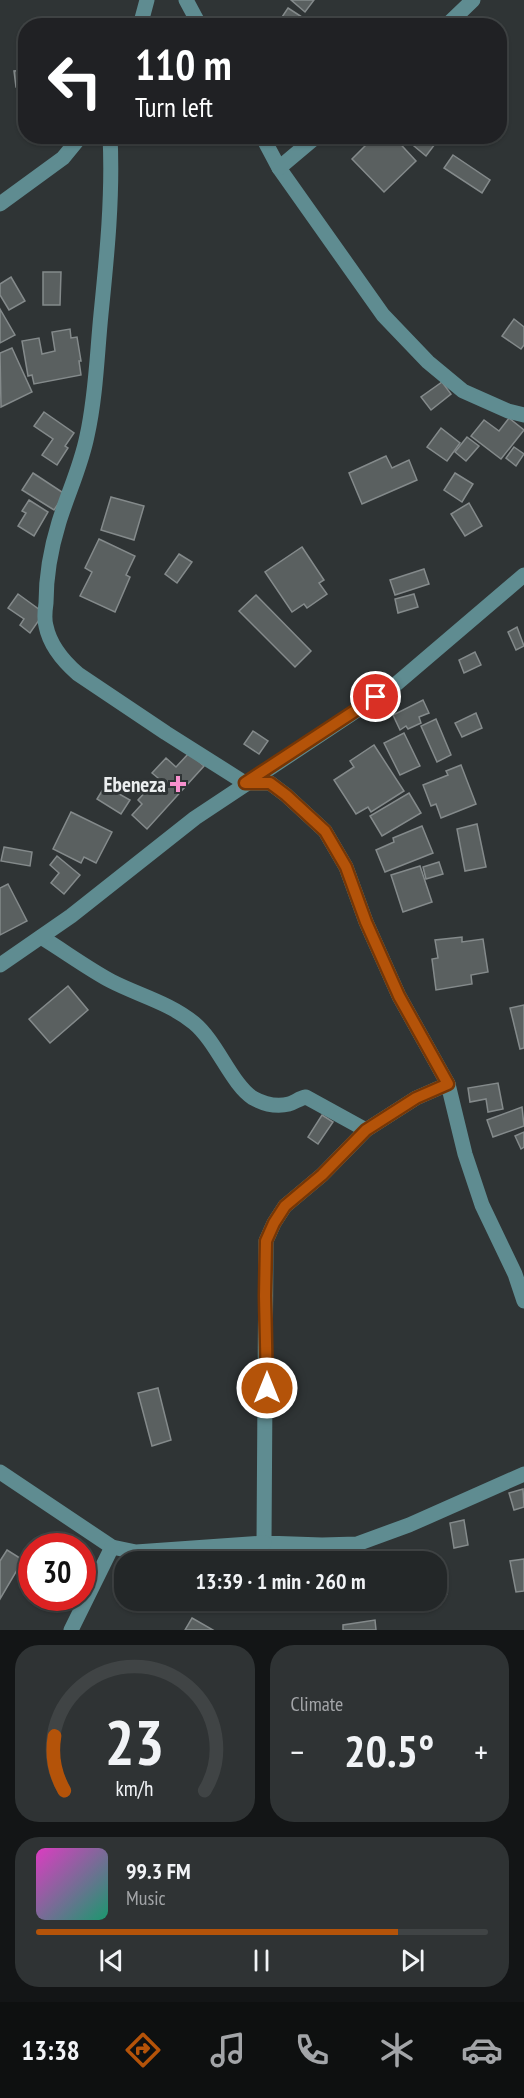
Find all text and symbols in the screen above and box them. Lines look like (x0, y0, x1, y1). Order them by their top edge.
text: 110 m (135, 37, 232, 92)
icon: left (36, 42, 114, 120)
text: Turn left (135, 90, 213, 124)
pin (350, 671, 401, 722)
icon: arrive (359, 680, 392, 713)
place label: Ebeneza (104, 771, 166, 798)
marker: Ebeneza (171, 777, 185, 791)
position arrow (235, 1356, 299, 1420)
speed limit sign: 30 (18, 1533, 96, 1611)
text: 13:39 · 1 min · 260 m (195, 1567, 366, 1595)
text: Climate (291, 1691, 343, 1717)
text: 23 (105, 1701, 165, 1782)
text: 20.5° (344, 1721, 434, 1779)
text: − (291, 1730, 304, 1773)
text: + (474, 1730, 488, 1773)
text: km/h (116, 1774, 154, 1802)
text: 99.3 FM (126, 1857, 191, 1885)
text: Music (126, 1885, 166, 1911)
icon: previous (95, 1944, 128, 1977)
icon: pause (245, 1944, 278, 1977)
icon: next (396, 1944, 429, 1977)
icon: directions (122, 2029, 164, 2071)
icon: music (207, 2029, 249, 2071)
icon: phone (291, 2029, 333, 2071)
icon: climate (376, 2029, 418, 2071)
icon: car (461, 2029, 503, 2071)
text: 13:38 (21, 2033, 80, 2067)

